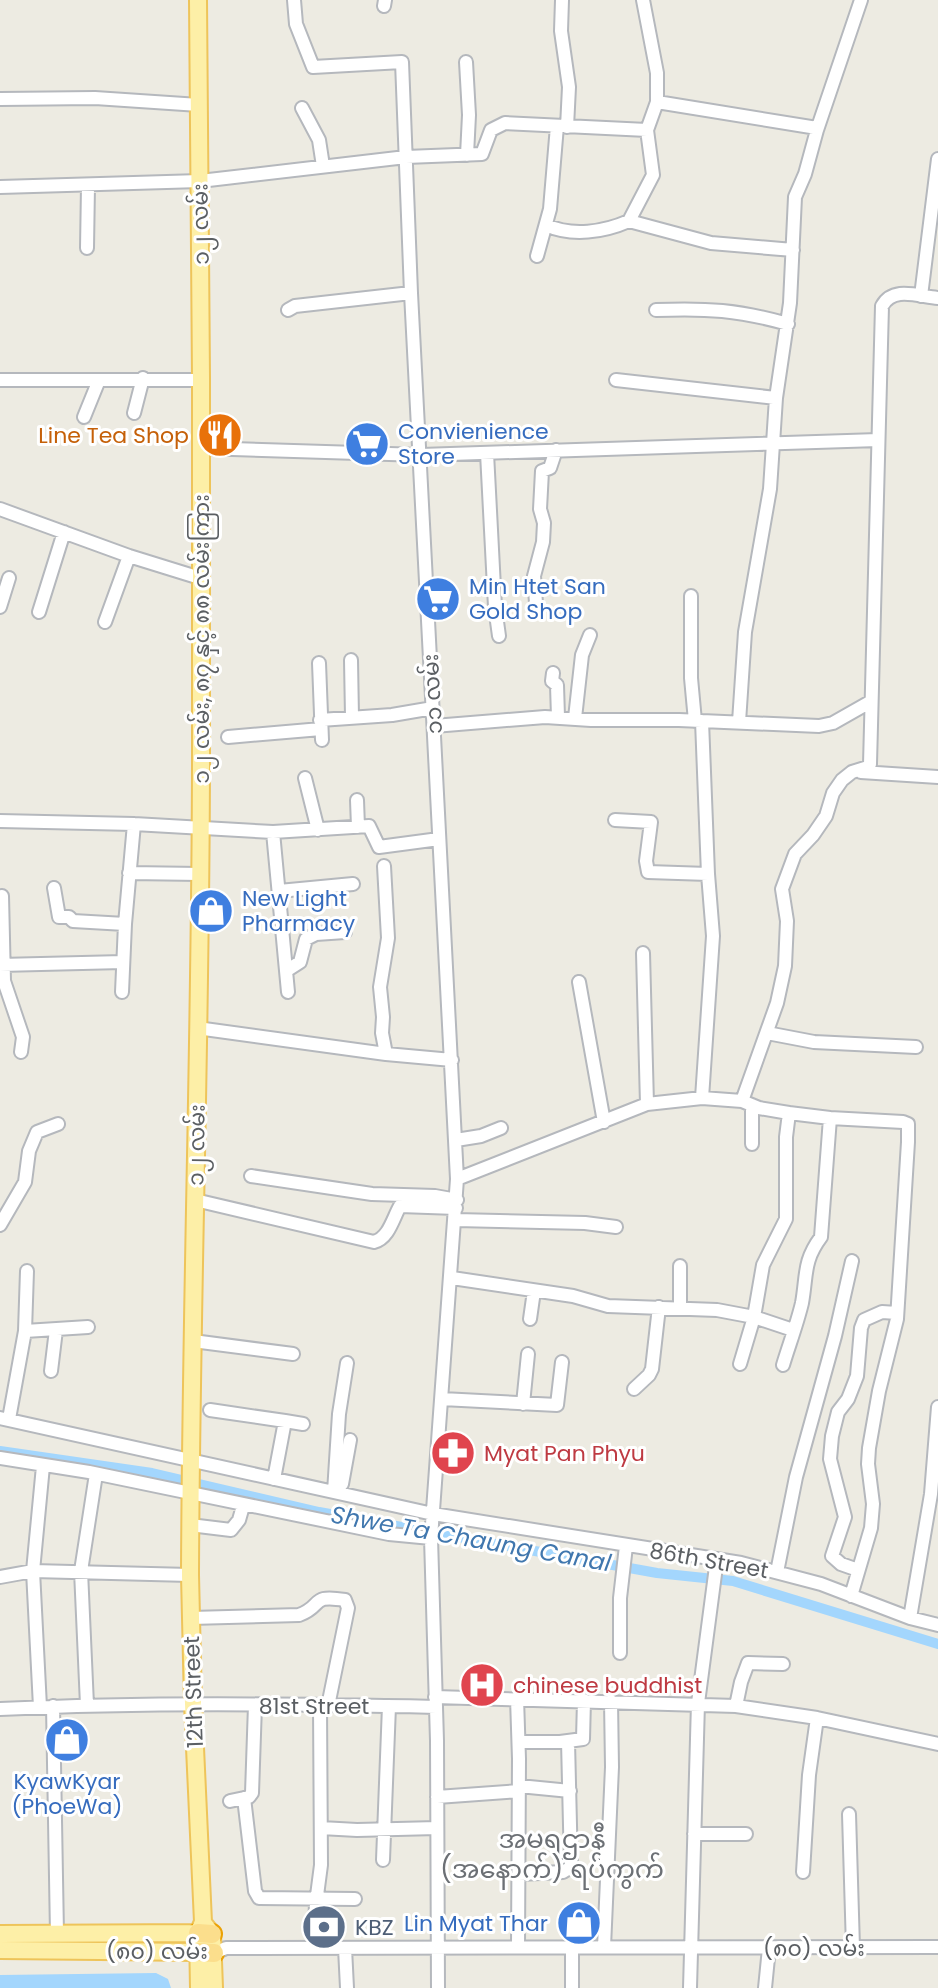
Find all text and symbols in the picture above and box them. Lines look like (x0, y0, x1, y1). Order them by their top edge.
street label: ၁၂ လမ်း (184, 183, 219, 265)
restaurant icon: Line Tea Shop (196, 411, 244, 459)
place label: Convienience Store (398, 416, 549, 472)
place label: Line Tea Shop (38, 420, 189, 451)
supermarket icon: Convienience Store (343, 420, 391, 468)
street label: ၁၂ လမ်း, ၈၇ နှင့် ၈၈ လမ်းကြား (186, 494, 219, 784)
place label: Min Htet San Gold Shop (469, 571, 606, 627)
supermarket icon: Min Htet San Gold Shop (414, 575, 462, 623)
street label: ၁၁ လမ်း (415, 653, 450, 735)
place label: New Light Pharmacy (242, 883, 356, 939)
shop icon: New Light Pharmacy (187, 887, 235, 935)
street label: ၁၂ လမ်း (180, 1104, 215, 1186)
pharmacy icon: Myat Pan Phyu (429, 1429, 477, 1477)
place label: Myat Pan Phyu (484, 1438, 645, 1469)
water label: Shwe Ta Chaung Canal (328, 1498, 614, 1579)
street label: 86th Street (647, 1535, 771, 1586)
street label: 12th Street (176, 1635, 211, 1749)
hospital icon: chinese buddhist (458, 1661, 506, 1709)
place label: chinese buddhist (513, 1670, 702, 1701)
street label: 81st Street (259, 1691, 369, 1722)
shop icon: KyawKyar (PhoeWa) (43, 1716, 91, 1764)
place label: KyawKyar (PhoeWa) (12, 1766, 122, 1822)
district label: အမရဌာနီ (အနောက်) ရပ်ကွက် (440, 1821, 664, 1890)
shop icon: Lin Myat Thar (555, 1899, 603, 1947)
bank icon: KBZ (300, 1903, 348, 1951)
place label: Lin Myat Thar (404, 1908, 548, 1939)
place label: KBZ (355, 1912, 394, 1943)
street label: (၈၀) လမ်း (763, 1933, 865, 1964)
street label: (၈၀) လမ်း (106, 1936, 208, 1967)

